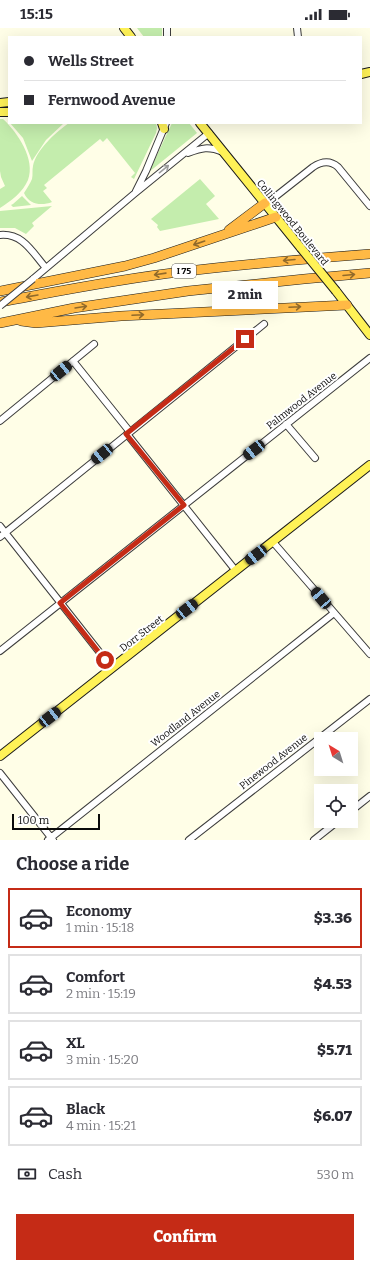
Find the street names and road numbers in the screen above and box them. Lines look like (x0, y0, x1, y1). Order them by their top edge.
street label: Collingwood Boulevard (254, 177, 331, 268)
road number: I 75 (172, 264, 196, 278)
street label: Palmwood Avenue (264, 370, 339, 432)
street label: Dorr Street (118, 613, 166, 654)
street label: Woodland Avenue (149, 688, 223, 750)
street label: Pinewood Avenue (237, 732, 310, 792)

